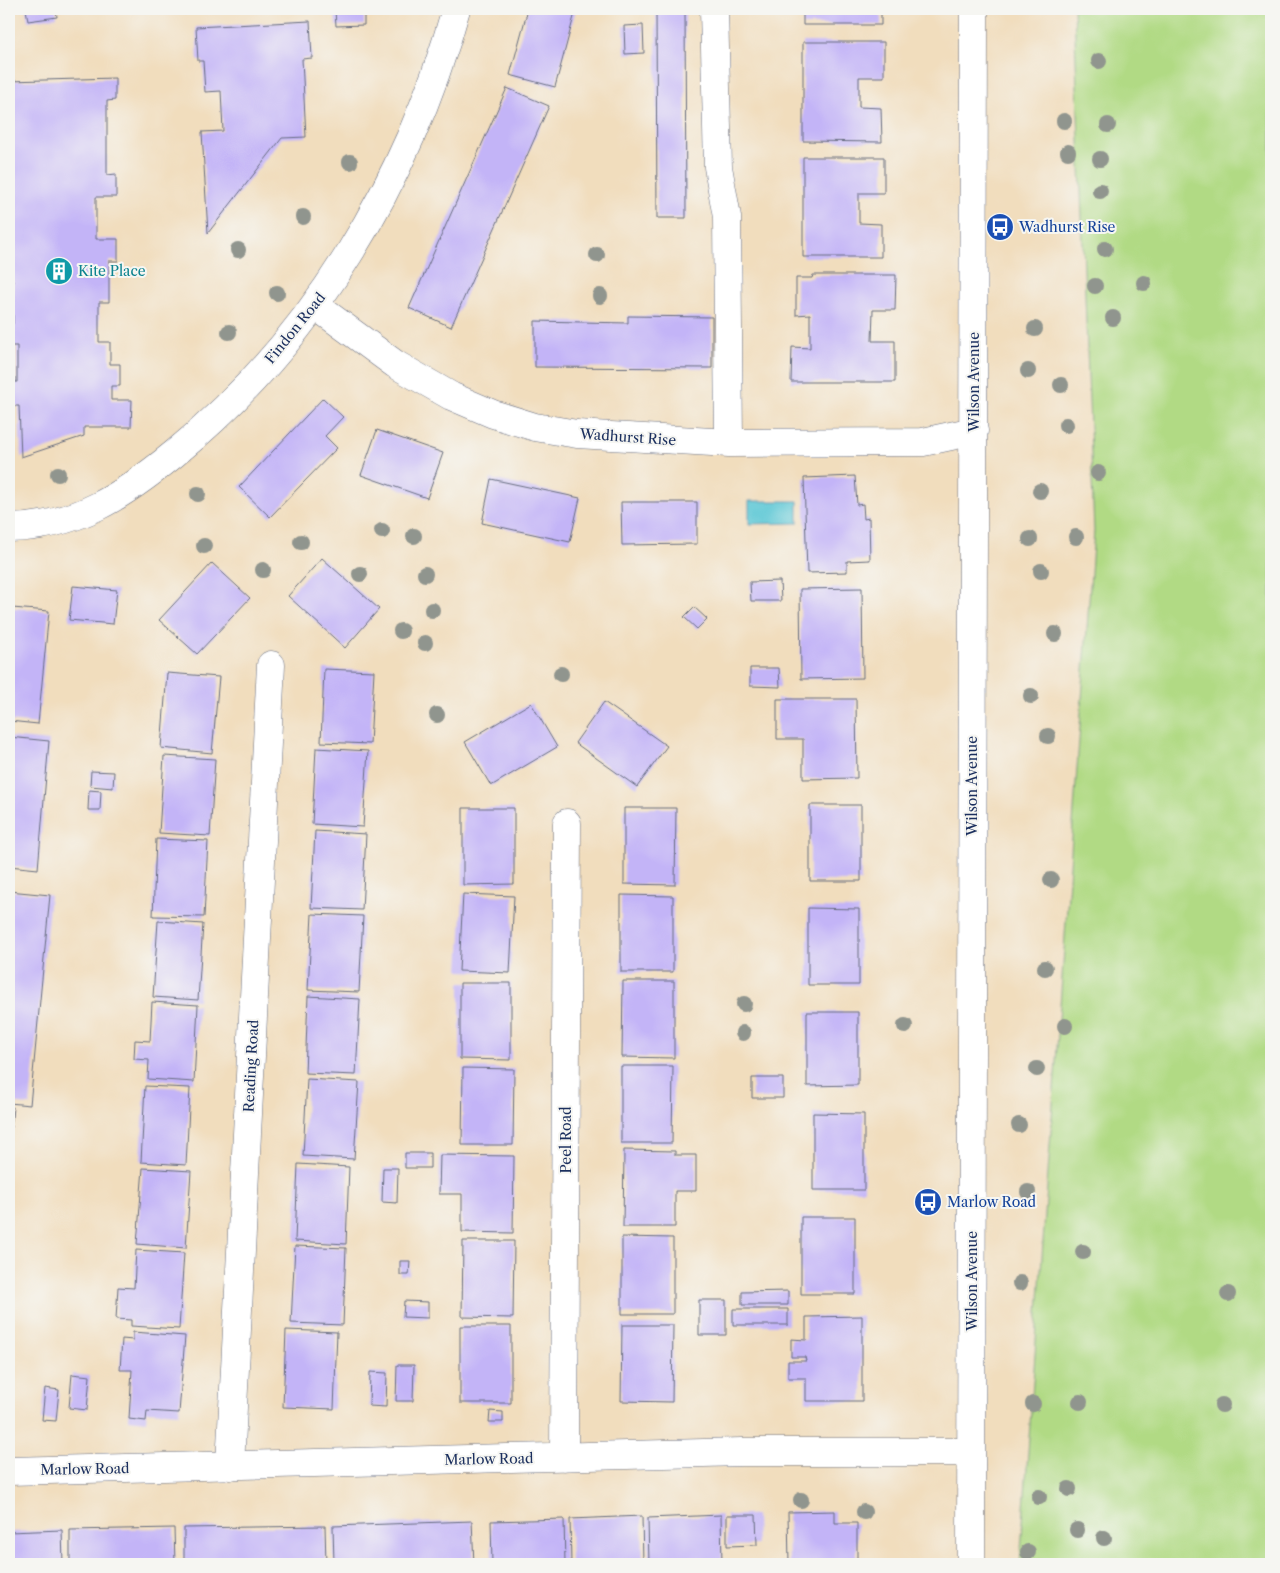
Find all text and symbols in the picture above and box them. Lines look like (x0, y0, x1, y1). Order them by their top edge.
bus stop icon: Wadhurst Rise (985, 212, 1015, 242)
place label: Wadhurst Rise (1018, 218, 1116, 236)
building icon: Kite Place (44, 256, 74, 286)
place label: Kite Place (78, 262, 146, 280)
street label: Findon Road (261, 288, 329, 367)
street label: Wilson Avenue (965, 332, 983, 433)
street label: Wadhurst Rise (578, 425, 677, 449)
street label: Wilson Avenue (963, 736, 981, 837)
street label: Reading Road (240, 1019, 262, 1113)
street label: Peel Road (557, 1106, 575, 1174)
bus stop icon: Marlow Road (913, 1187, 943, 1217)
place label: Marlow Road (947, 1193, 1037, 1211)
street label: Wilson Avenue (963, 1231, 981, 1332)
street label: Marlow Road (444, 1449, 534, 1469)
street label: Marlow Road (40, 1459, 130, 1479)

